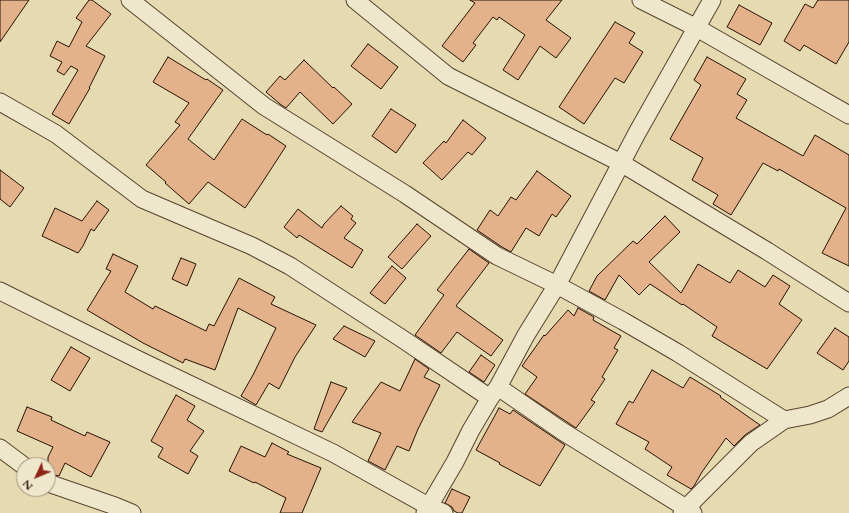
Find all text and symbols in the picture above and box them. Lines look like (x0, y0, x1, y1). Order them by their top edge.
north arrow (16, 457, 56, 497)
text: N (19, 476, 36, 494)

